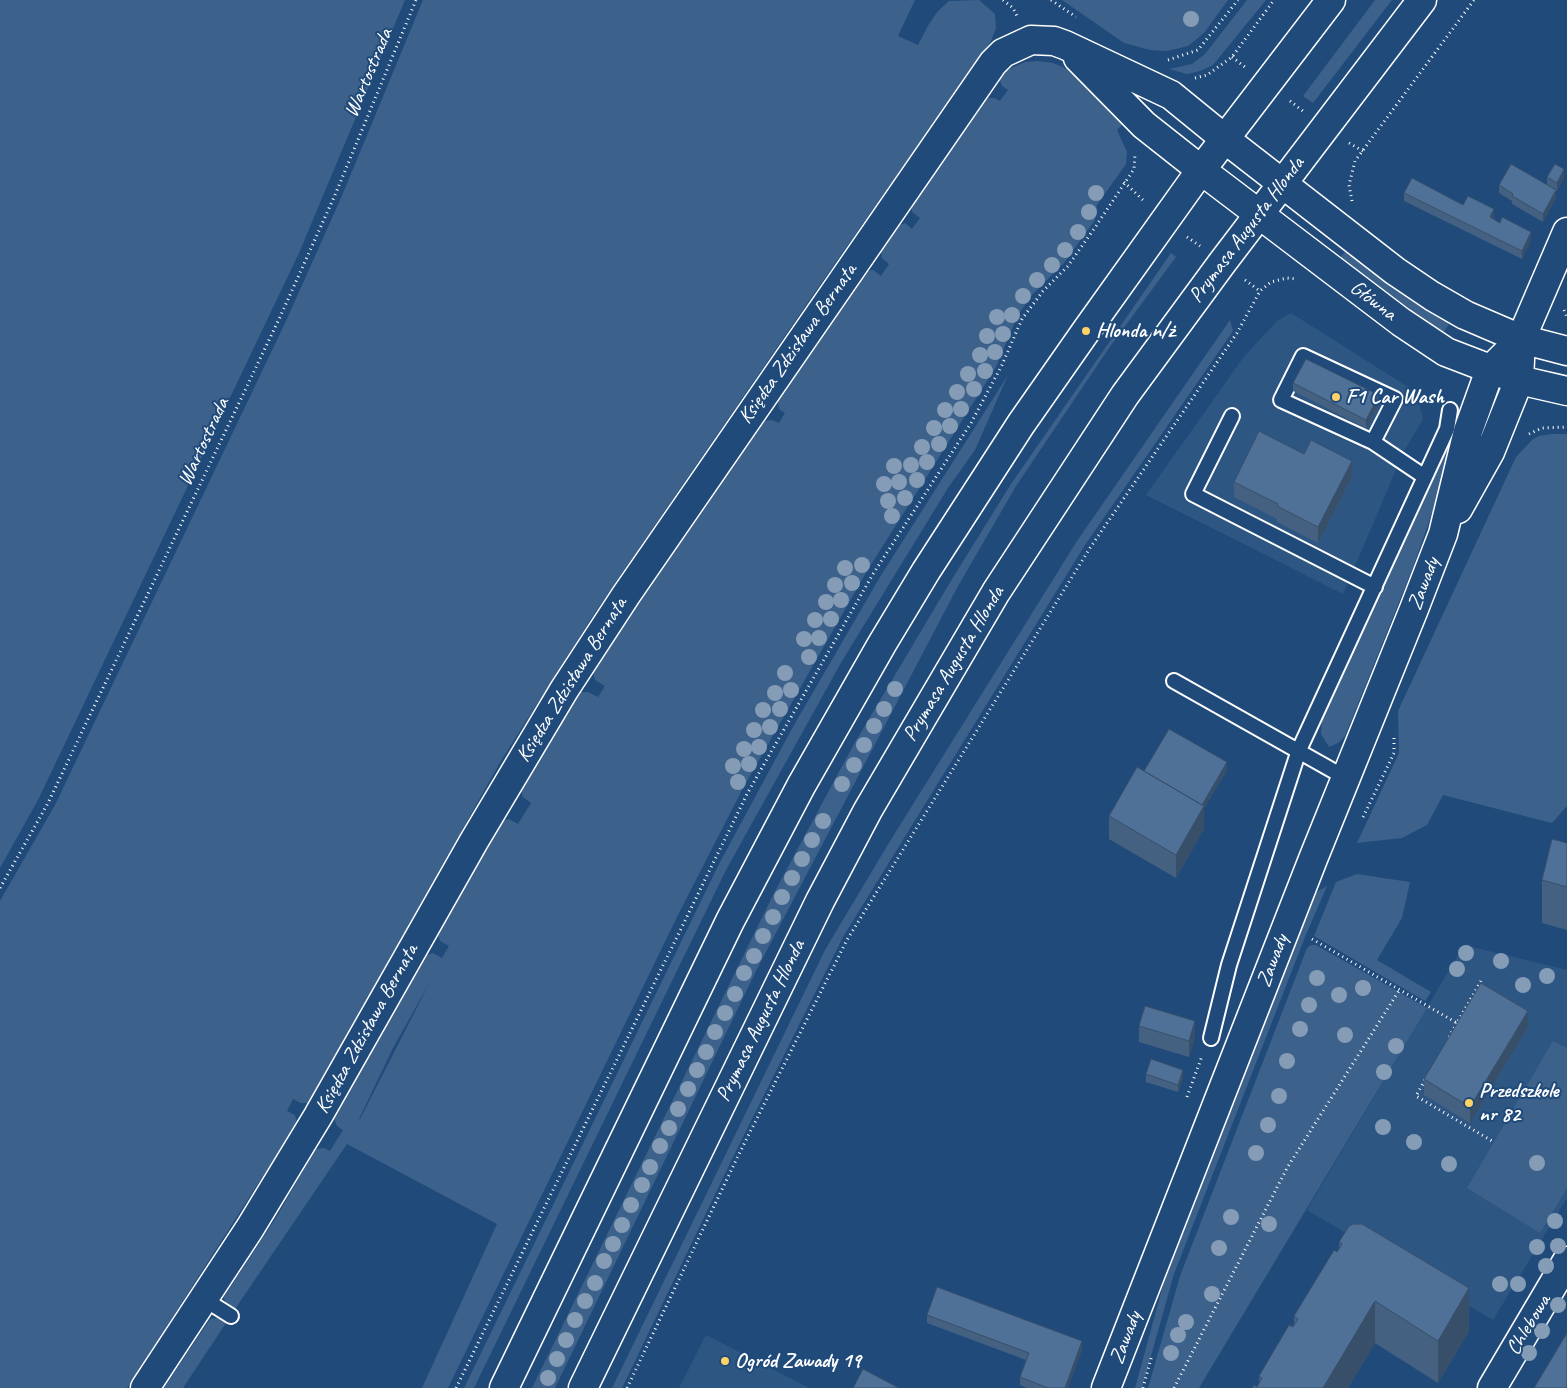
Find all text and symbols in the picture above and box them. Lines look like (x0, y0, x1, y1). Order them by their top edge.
street label: Wartostrada (339, 25, 399, 121)
street label: Prymasa Augusta Hlonda (1184, 152, 1310, 308)
street label: Księdza Zdzisława Bernata (733, 259, 863, 429)
street label: Główna (1345, 275, 1401, 327)
place label: Hlonda n/ż (1096, 318, 1175, 344)
marker: Hlonda n/ż (1080, 325, 1092, 337)
place label: F1 Car Wash (1346, 384, 1444, 410)
marker: F1 Car Wash (1330, 391, 1342, 403)
street label: Wartostrada (173, 394, 235, 490)
street label: Zawady (1403, 554, 1445, 614)
street label: Prymasa Augusta Hlonda (898, 582, 1010, 746)
street label: Księdza Zdzisława Bernata (511, 593, 633, 767)
street label: Zawady (1252, 931, 1294, 991)
street label: Prymasa Augusta Hlonda (711, 936, 811, 1106)
street label: Księdza Zdzisława Bernata (310, 940, 424, 1118)
place label: Przedszkole nr 82 (1479, 1078, 1559, 1128)
marker: Przedszkole nr 82 (1463, 1097, 1475, 1109)
street label: Chlebowa (1501, 1290, 1557, 1360)
street label: Zawady (1105, 1308, 1147, 1368)
place label: Ogród Zawady 19 (735, 1348, 861, 1374)
marker: Ogród Zawady 19 (719, 1355, 731, 1367)

